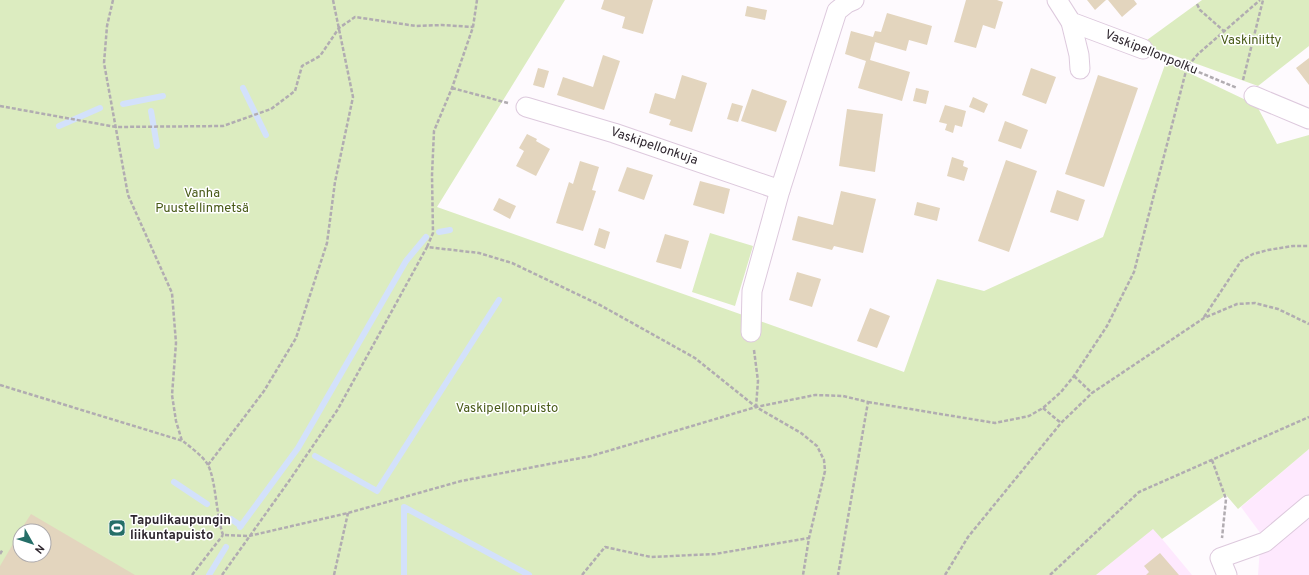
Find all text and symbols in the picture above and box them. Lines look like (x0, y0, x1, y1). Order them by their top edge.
street label: Vaskipellonpolku (1102, 27, 1200, 79)
park label: Vaskiniitty (1221, 33, 1282, 49)
street label: Vaskipellonkuja (608, 124, 700, 169)
park label: Vanha Puustellinmetsä (155, 186, 249, 217)
park label: Vaskipellonpuisto (456, 401, 558, 417)
place label: Tapulikaupungin liikuntapuisto (130, 513, 231, 544)
sports icon: Tapulikaupungin liikuntapuisto (107, 518, 127, 538)
north arrow (12, 523, 52, 563)
text: N (31, 541, 47, 556)

